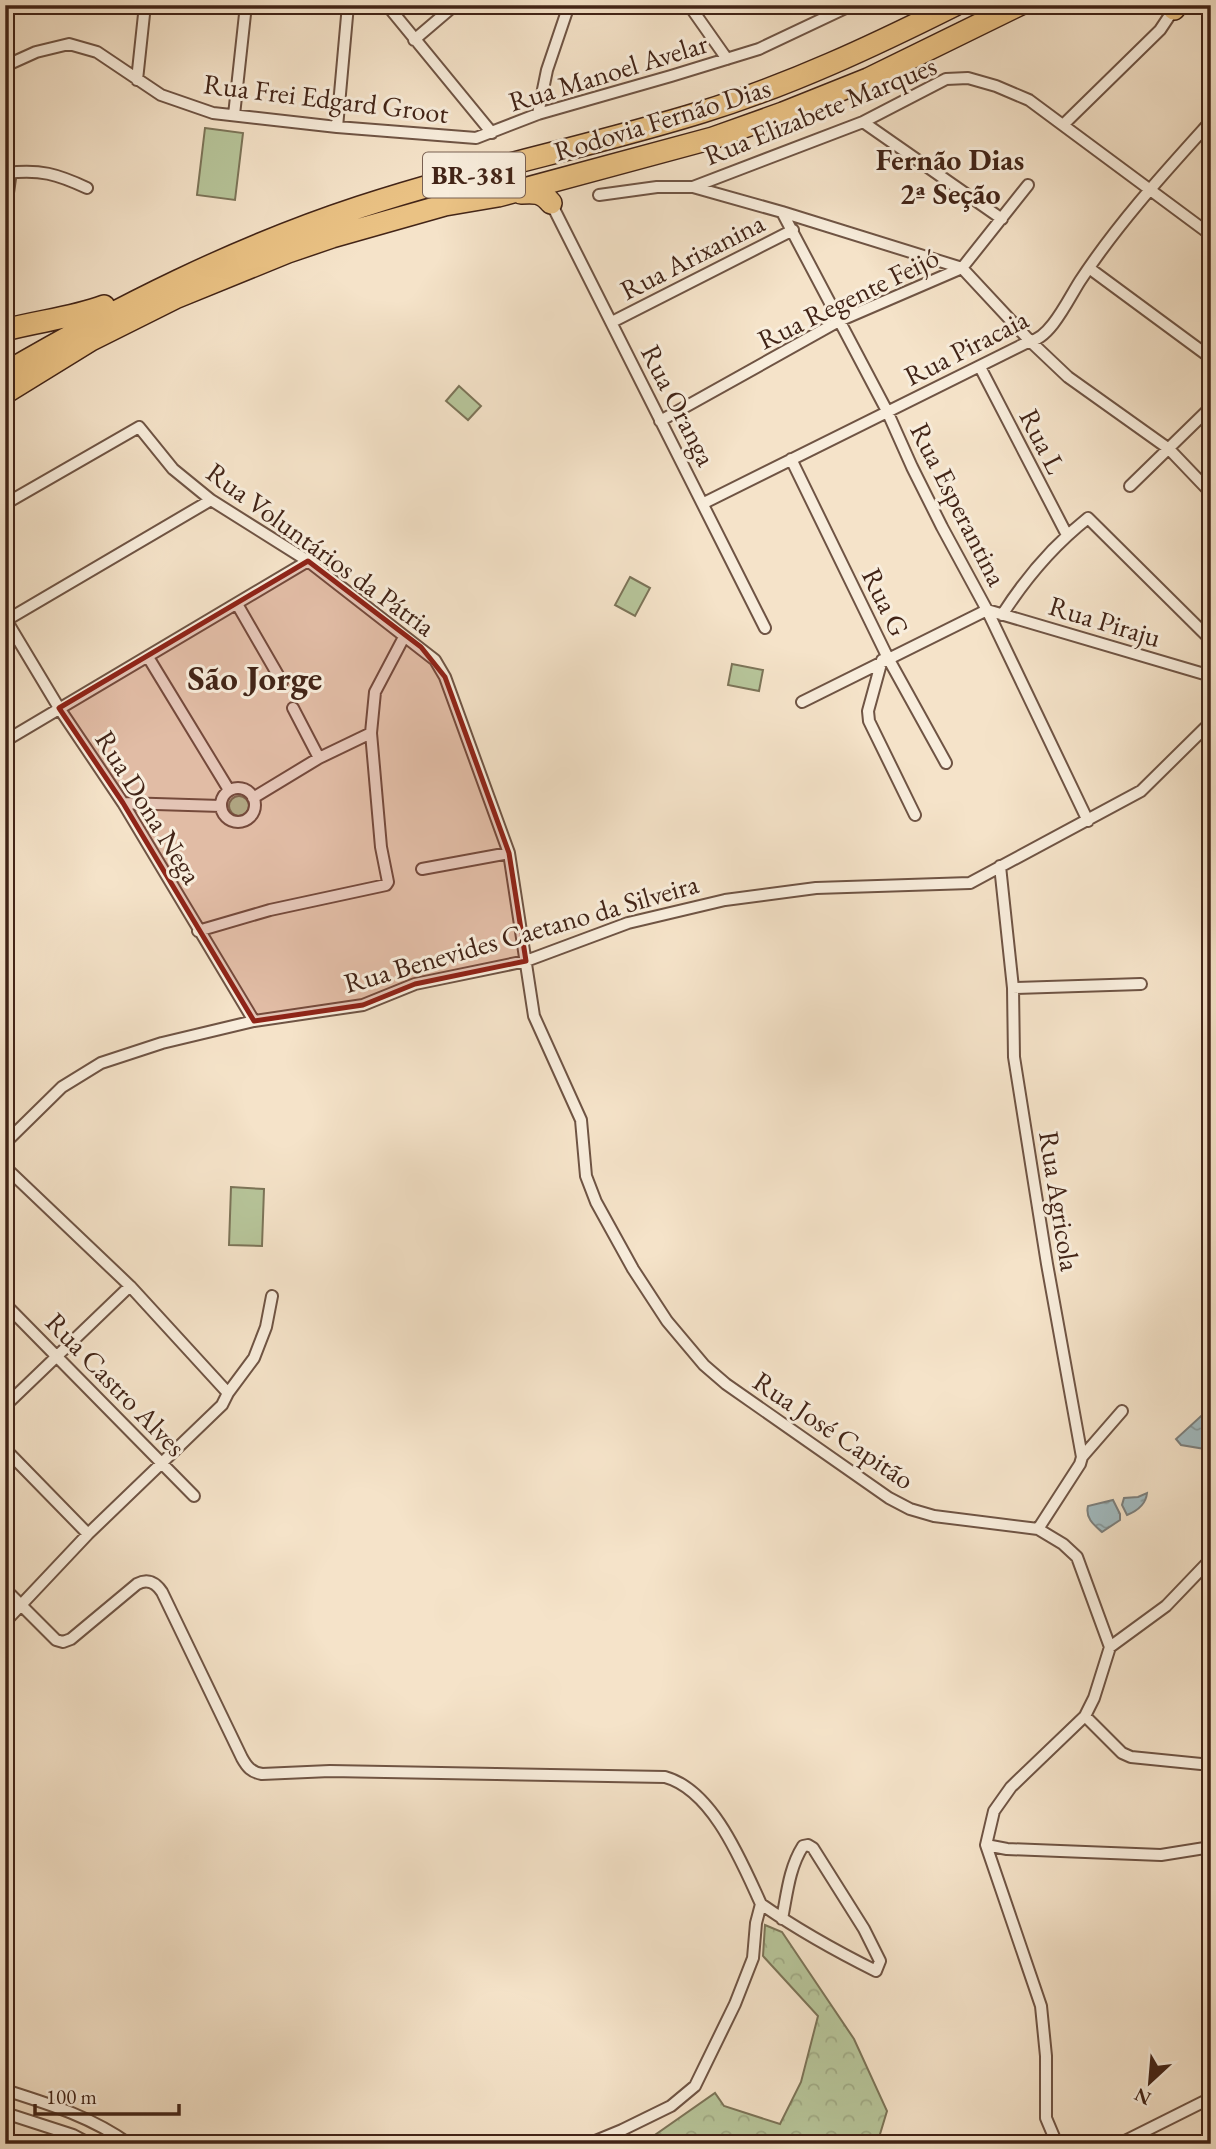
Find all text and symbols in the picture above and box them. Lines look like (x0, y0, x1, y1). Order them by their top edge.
street label: Rua Manoel Avelar (504, 24, 713, 119)
street label: Rua Elizabete Marques (698, 47, 942, 173)
street label: Rua Frei Edgard Groot (201, 65, 451, 131)
street label: Rodovia Fernão Dias (549, 69, 775, 169)
district label: Fernão Dias 2ª Seção (876, 140, 1024, 213)
road number: BR-381 (423, 152, 525, 198)
street label: Rua Arixanina (614, 204, 771, 308)
street label: Rua Regente Feijó (752, 239, 944, 357)
street label: Rua Piracaia (898, 300, 1035, 394)
street label: Rua Oranga (633, 338, 725, 472)
street label: Rua L (1012, 403, 1075, 480)
street label: Rua Esperantina (902, 416, 1016, 593)
street label: Rua Voluntários da Pátria (199, 454, 443, 645)
street label: Rua G (854, 562, 918, 642)
street label: Rua Piraju (1045, 587, 1166, 655)
district label: São Jorge (188, 655, 322, 700)
street label: Rua Dona Nega (88, 723, 211, 891)
street label: Rua Benevides Caetano da Silveira (340, 865, 703, 1001)
street label: Rua Agricola (1031, 1128, 1089, 1274)
street label: Rua Castro Alves (38, 1304, 194, 1464)
street label: Rua José Capitão (747, 1363, 921, 1497)
north arrow (1114, 2048, 1184, 2118)
scale bar (35, 2072, 178, 2116)
text: N (1130, 2082, 1155, 2111)
text: 100 m (46, 2083, 97, 2110)

